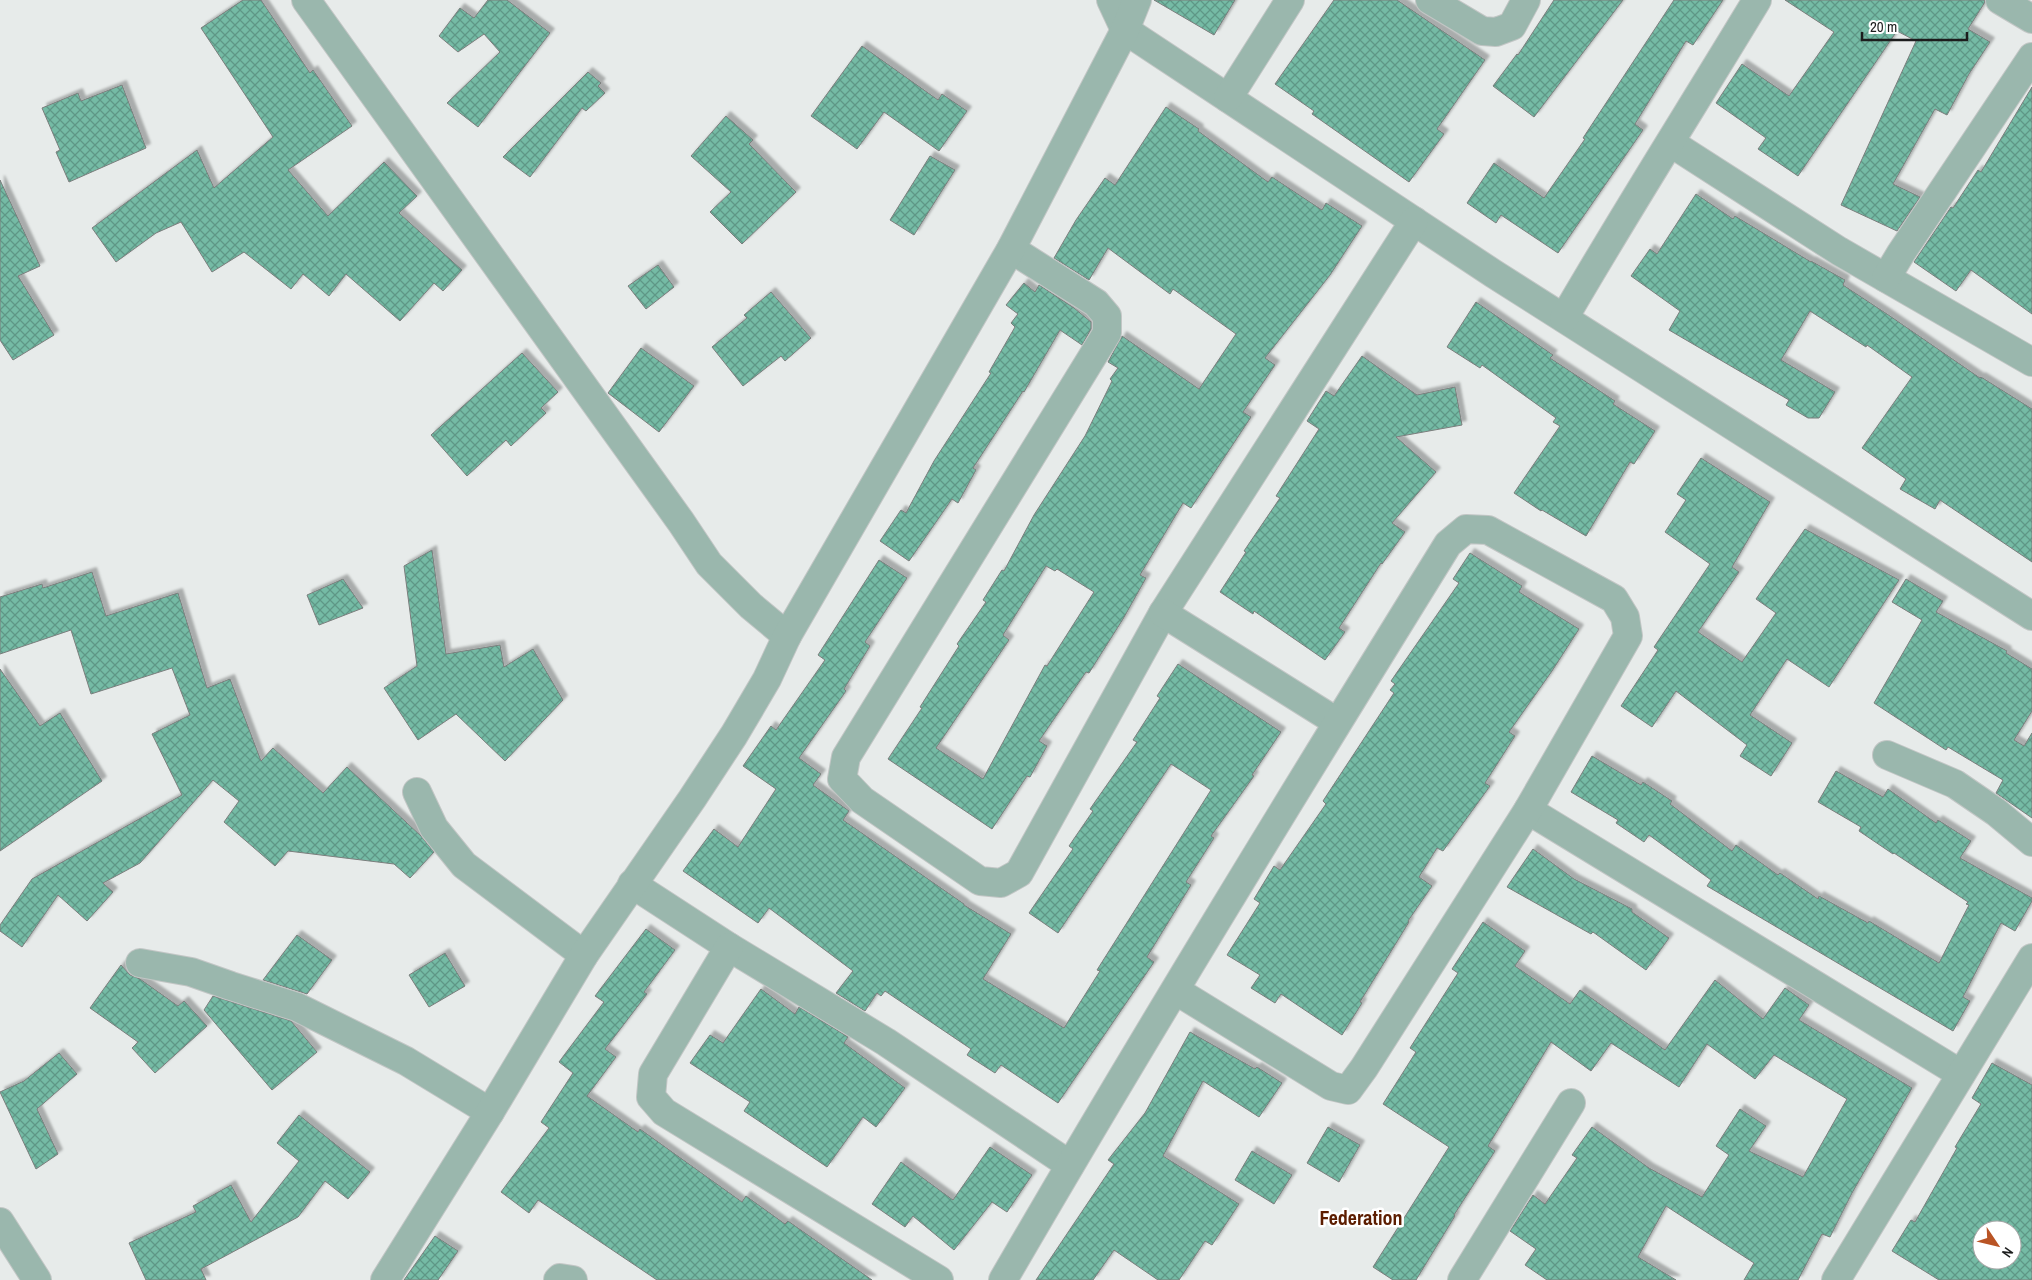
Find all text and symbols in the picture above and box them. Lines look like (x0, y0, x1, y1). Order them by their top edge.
scale bar (1862, 10, 1967, 42)
text: 20 m (1870, 16, 1897, 37)
district label: Federation (1319, 1204, 1403, 1231)
north arrow (1972, 1220, 2022, 1270)
text: N (1998, 1244, 2017, 1261)

